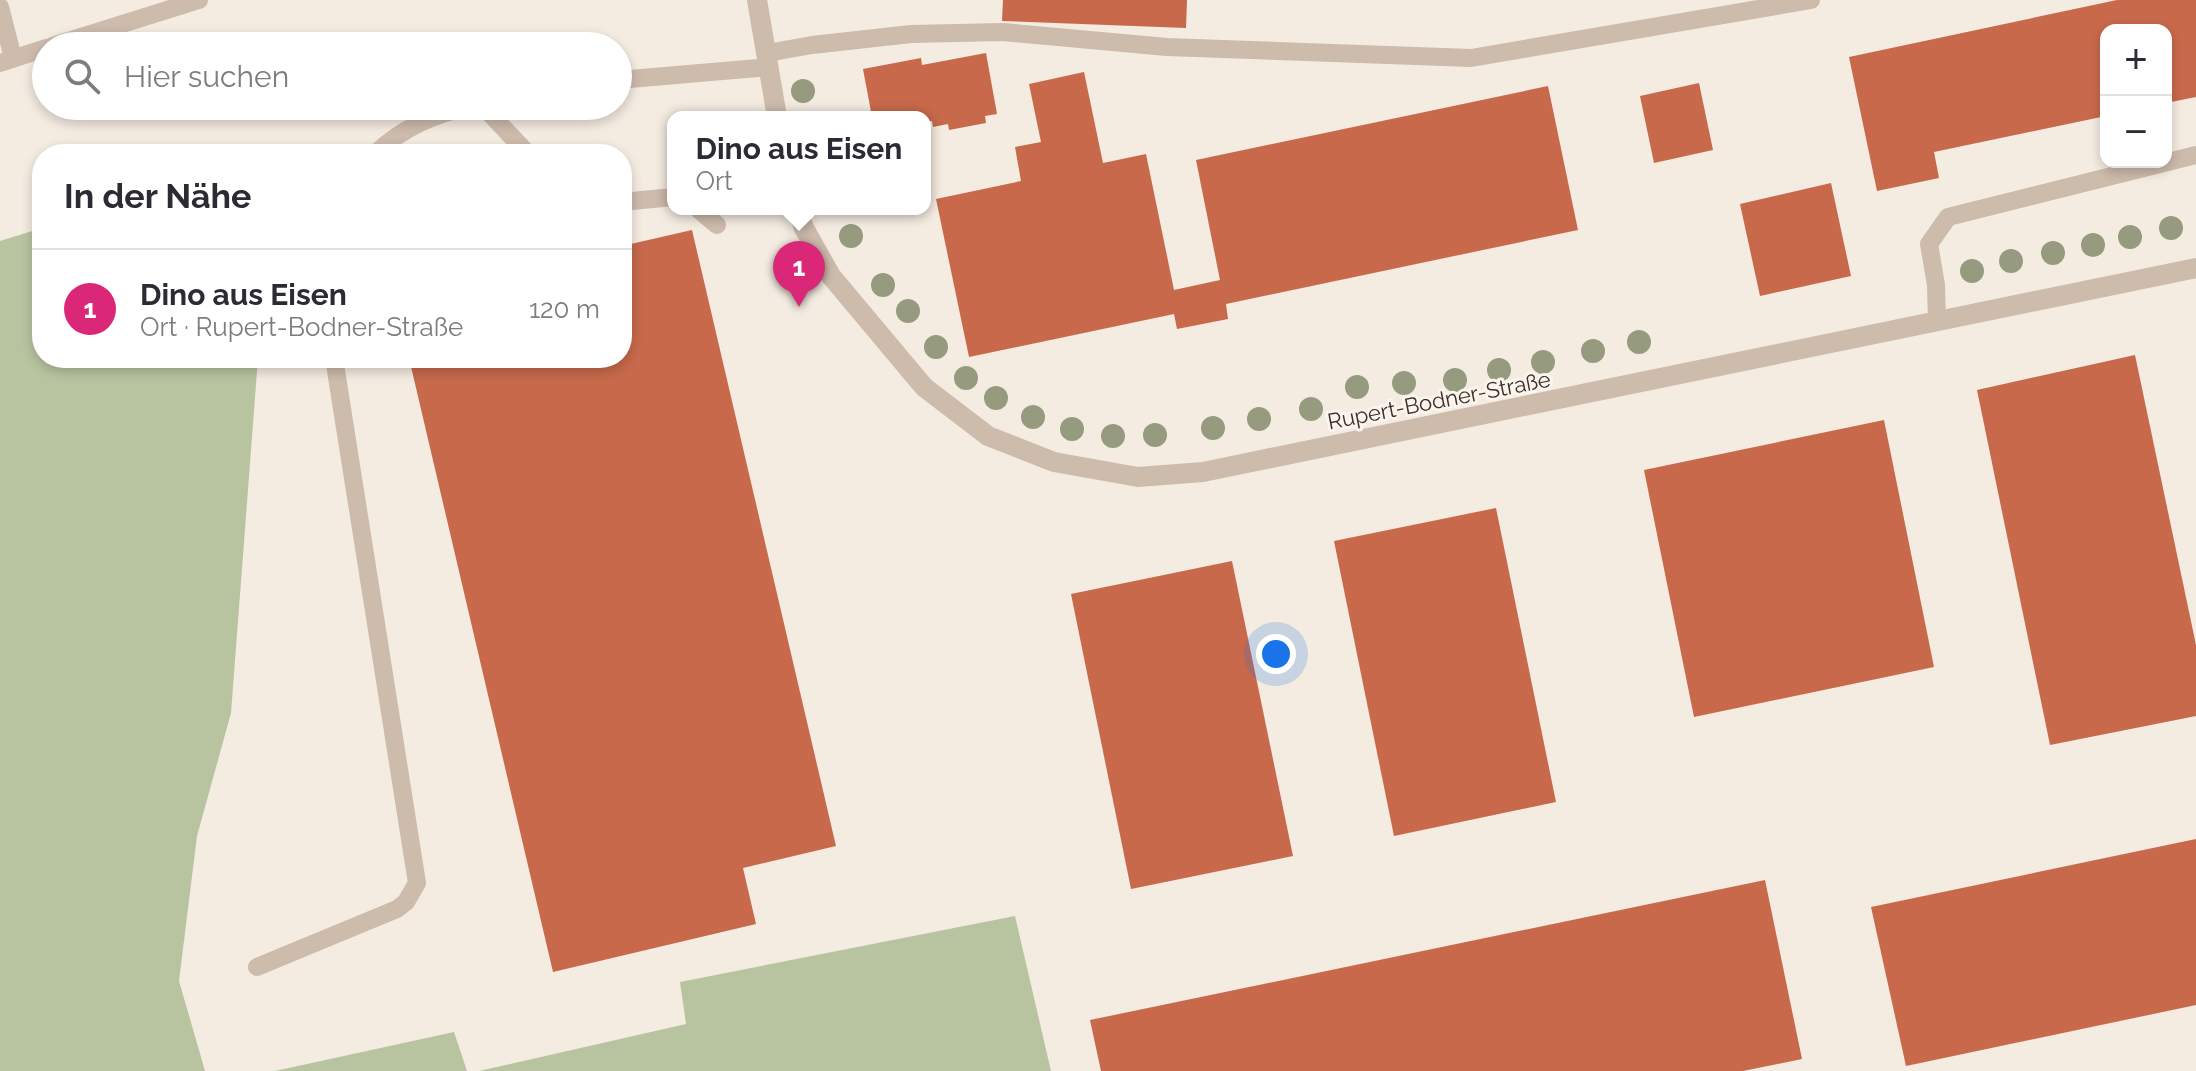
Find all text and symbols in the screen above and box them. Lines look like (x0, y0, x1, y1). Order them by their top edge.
map controls (2100, 24, 2172, 168)
button: + (2100, 24, 2172, 96)
search box (32, 32, 632, 120)
icon: search (60, 54, 104, 98)
text: Hier suchen (124, 59, 289, 94)
button: − (2100, 96, 2172, 168)
popup (667, 111, 931, 215)
text: Dino aus Eisen (696, 131, 902, 166)
text: Ort (696, 166, 733, 196)
text: In der Nähe (64, 176, 251, 216)
pin: 1 (773, 241, 825, 307)
text: Dino aus Eisen (140, 277, 347, 312)
text: 1 (84, 294, 96, 324)
text: 120 m (529, 294, 600, 324)
text: Ort · Rupert-Bodner-Straße (140, 312, 463, 342)
street label: Rupert-Bodner-Straße (1325, 366, 1553, 434)
your location (1256, 634, 1296, 674)

